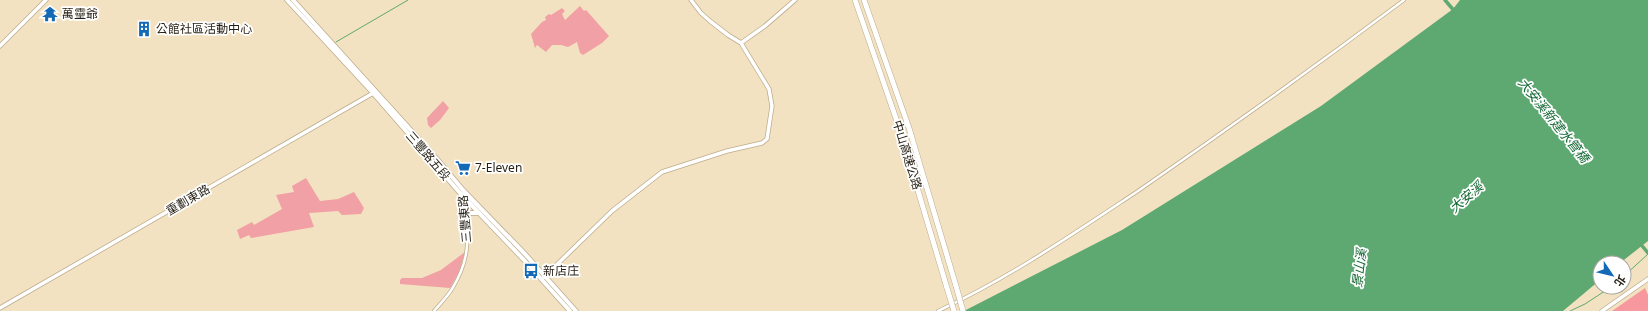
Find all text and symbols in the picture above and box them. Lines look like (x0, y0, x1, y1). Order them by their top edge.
temple icon: 萬𤫊爺 (41, 5, 59, 23)
place label: 萬𤫊爺 (62, 5, 98, 22)
building icon: 公館社區活動中心 (135, 20, 153, 38)
place label: 公館社區活動中心 (156, 20, 252, 37)
water label: 大安溪新建水管橋 (1514, 74, 1595, 168)
street label: 中山高速公路 (889, 118, 926, 192)
street label: 三豐路五段 (402, 127, 454, 184)
supermarket icon: 7-Eleven (454, 159, 472, 177)
place label: 7-Eleven (475, 159, 522, 176)
water label: 大安溪 (1445, 176, 1488, 217)
street label: 重劃東路 (163, 180, 213, 219)
street label: 三豐東路 (454, 194, 475, 244)
water label: 景山溪 (1348, 246, 1371, 288)
north arrow (1592, 255, 1632, 295)
bus stop icon: 新店庄 (522, 262, 540, 280)
place label: 新店庄 (543, 262, 579, 279)
text: 北 (1611, 272, 1630, 290)

